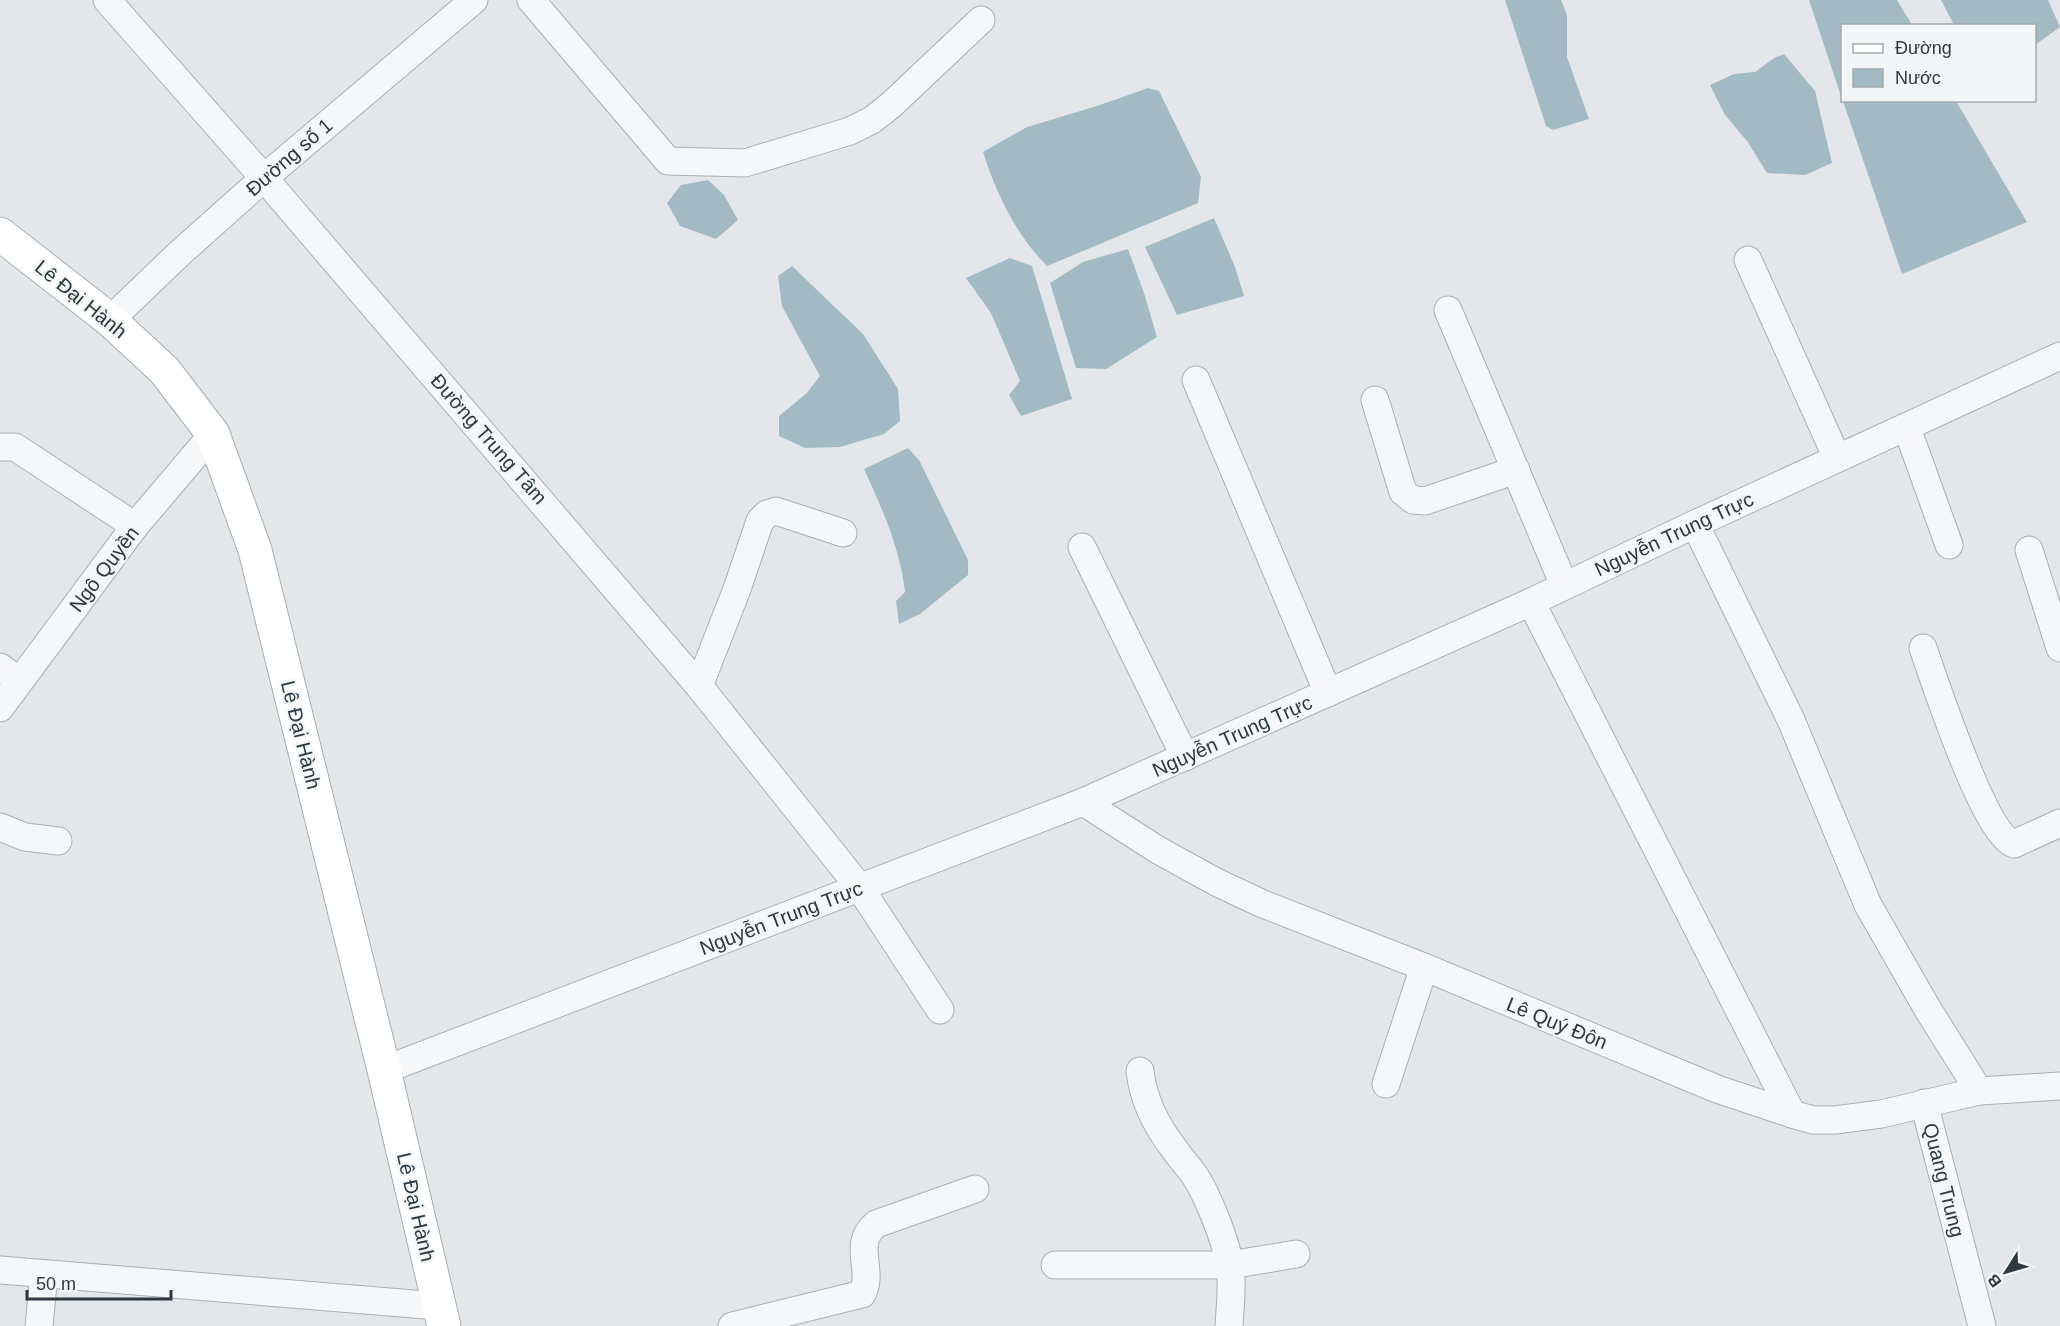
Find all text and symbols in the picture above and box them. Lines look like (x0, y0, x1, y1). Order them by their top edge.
legend (1841, 24, 2036, 102)
text: Đường (1895, 38, 1952, 58)
text: Nước (1895, 68, 1941, 88)
street label: Đường số 1 (242, 114, 336, 200)
street label: Lê Đại Hành (31, 255, 131, 343)
street label: Đường Trung Tâm (427, 369, 551, 509)
street label: Nguyễn Trung Trực (1591, 488, 1757, 580)
street label: Ngô Quyền (65, 522, 143, 616)
street label: Lê Đại Hành (277, 678, 325, 792)
street label: Nguyễn Trung Trực (1149, 691, 1315, 781)
street label: Nguyễn Trung Trực (697, 877, 865, 959)
street label: Lê Quý Đôn (1503, 993, 1611, 1053)
street label: Quang Trung (1919, 1121, 1969, 1239)
street label: Lê Đại Hành (393, 1150, 439, 1264)
north arrow (1976, 1242, 2036, 1302)
scale bar (27, 1263, 171, 1301)
text: B (1984, 1271, 2005, 1290)
text: 50 m (36, 1274, 76, 1294)

